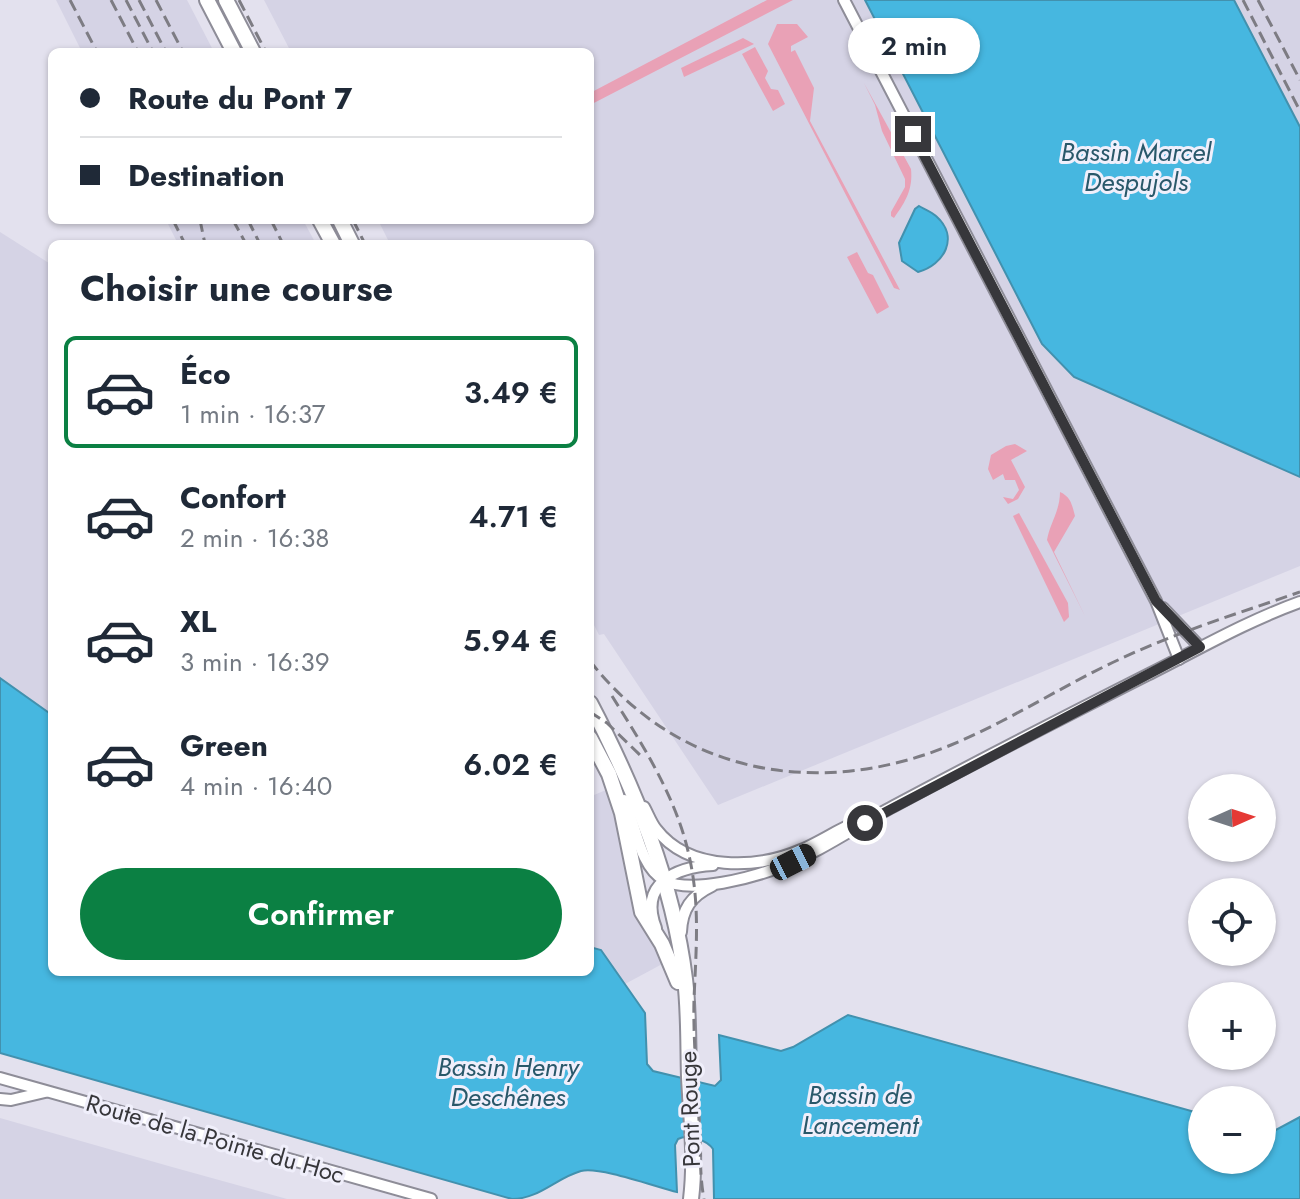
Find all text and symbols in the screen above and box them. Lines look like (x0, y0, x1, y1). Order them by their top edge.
callout: 2 min (847, 18, 979, 74)
text: 2 min (881, 27, 947, 65)
text: Route du Pont 7 (128, 77, 352, 120)
route end (895, 116, 931, 152)
water label: Bassin Marcel Despujols (1061, 133, 1212, 201)
text: Destination (128, 154, 285, 197)
text: Choisir une course (80, 262, 393, 314)
text: Éco (180, 352, 231, 395)
icon: car (84, 356, 156, 428)
text: 3.49 € (464, 371, 558, 414)
text: 1 min · 16:37 (180, 395, 326, 433)
text: Confort (180, 476, 286, 519)
icon: car (84, 480, 156, 552)
text: 4.71 € (469, 495, 558, 538)
text: 2 min · 16:38 (180, 519, 330, 557)
text: XL (180, 600, 216, 643)
icon: car (84, 604, 156, 676)
text: 5.94 € (463, 619, 558, 662)
text: 3 min · 16:39 (180, 643, 330, 681)
text: Green (180, 724, 268, 767)
icon: car (84, 728, 156, 800)
text: 6.02 € (463, 743, 558, 786)
text: 4 min · 16:40 (180, 767, 332, 805)
north arrow (1188, 774, 1276, 862)
map controls (1188, 774, 1276, 1174)
route start (847, 805, 883, 841)
car (766, 840, 820, 884)
button: Confirmer (80, 868, 562, 960)
button: locate (1188, 878, 1276, 966)
button: + (1188, 982, 1276, 1070)
water label: Bassin Henry Deschênes (437, 1048, 581, 1116)
street label: Pont Rouge (670, 1050, 709, 1168)
water label: Bassin de Lancement (802, 1076, 920, 1144)
street label: Route de la Pointe du Hoc (82, 1085, 348, 1192)
button: − (1188, 1086, 1276, 1174)

